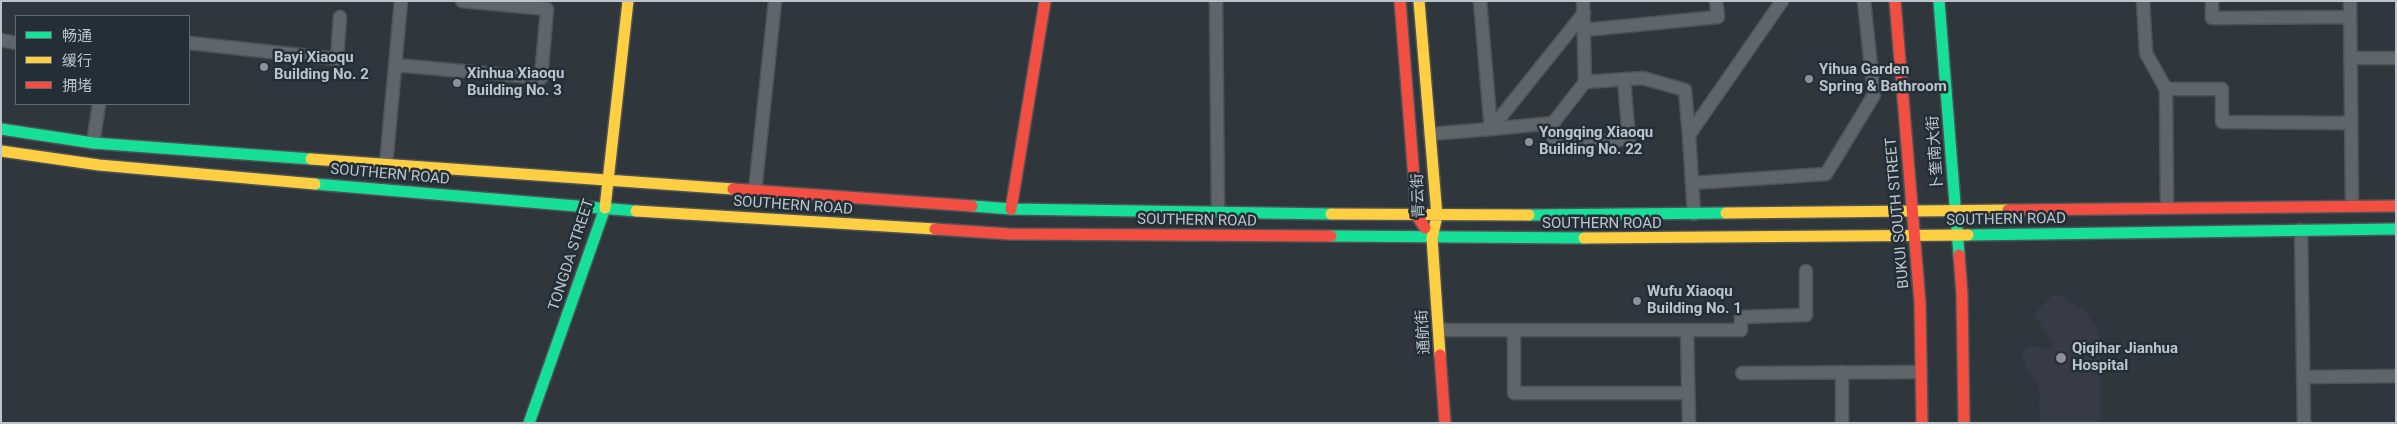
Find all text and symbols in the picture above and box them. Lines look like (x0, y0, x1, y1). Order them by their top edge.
legend (15, 15, 190, 105)
text: 畅通 (62, 27, 92, 45)
place label: Bayi Xiaoqu Building No. 2 (274, 49, 369, 84)
text: 缓行 (62, 52, 92, 70)
marker: Bayi Xiaoqu Building No. 2 (258, 61, 270, 73)
place label: Yihua Garden Spring & Bathroom (1819, 61, 1947, 96)
place label: Xinhua Xiaoqu Building No. 3 (467, 65, 564, 100)
marker: Yihua Garden Spring & Bathroom (1803, 73, 1815, 85)
text: 拥堵 (62, 77, 92, 95)
marker: Xinhua Xiaoqu Building No. 3 (451, 77, 463, 89)
street label: 卜奎南大街 (1924, 115, 1948, 191)
place label: Yongqing Xiaoqu Building No. 22 (1539, 124, 1653, 159)
marker: Yongqing Xiaoqu Building No. 22 (1523, 136, 1535, 148)
street label: BUKUI SOUTH STREET (1882, 137, 1914, 289)
street label: SOUTHERN ROAD (330, 161, 450, 189)
street label: 青云街 (1409, 173, 1429, 219)
street label: SOUTHERN ROAD (733, 193, 853, 219)
street label: TONGDA STREET (545, 197, 599, 313)
street label: SOUTHERN ROAD (1946, 210, 2066, 230)
street label: SOUTHERN ROAD (1137, 211, 1257, 231)
street label: SOUTHERN ROAD (1542, 215, 1662, 233)
place label: Wufu Xiaoqu Building No. 1 (1647, 283, 1742, 318)
marker: Wufu Xiaoqu Building No. 1 (1631, 295, 1643, 307)
street label: 通航街 (1413, 309, 1435, 355)
place label: Qiqihar Jianhua Hospital (2072, 340, 2178, 375)
marker: Qiqihar Jianhua Hospital (2054, 351, 2068, 365)

